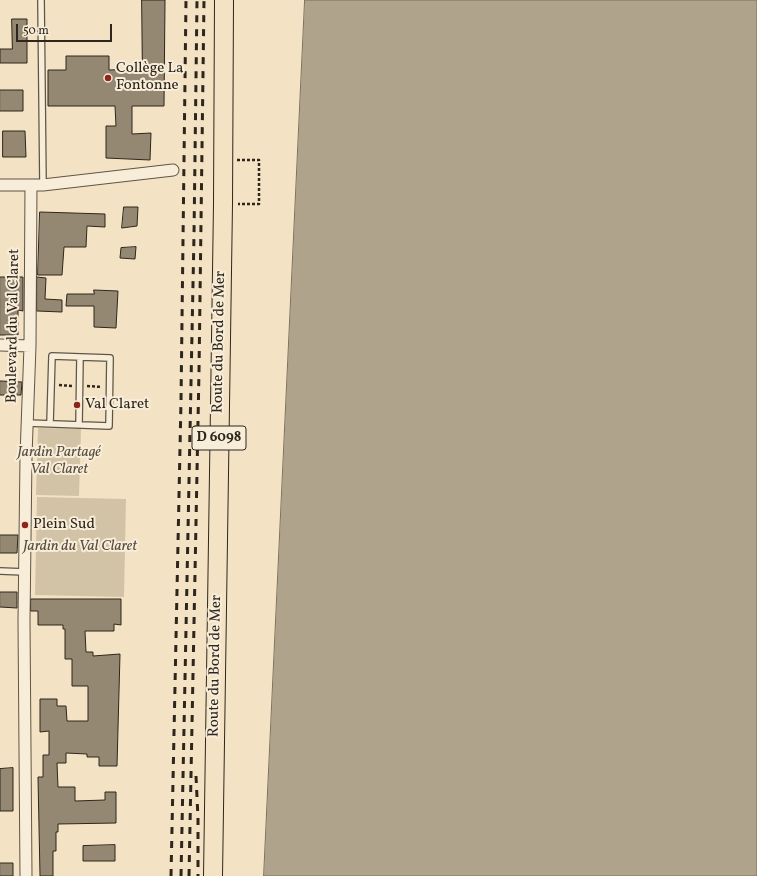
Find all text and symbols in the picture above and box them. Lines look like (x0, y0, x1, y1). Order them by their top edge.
scale bar (18, 16, 114, 42)
text: 50 m (23, 23, 49, 39)
place label: Collège La Fontonne (116, 60, 183, 95)
marker: Collège La Fontonne (103, 73, 113, 83)
street label: Boulevard du Val Claret (4, 249, 24, 403)
street label: Route du Bord de Mer (210, 271, 230, 413)
place label: Val Claret (85, 396, 149, 414)
marker: Val Claret (72, 400, 82, 410)
road number: D 6098 (192, 426, 246, 450)
park label: Jardin Partagé Val Claret (17, 444, 101, 479)
place label: Plein Sud (33, 516, 95, 534)
marker: Plein Sud (20, 520, 30, 530)
park label: Jardin du Val Claret (23, 538, 137, 556)
street label: Route du Bord de Mer (206, 595, 226, 737)

